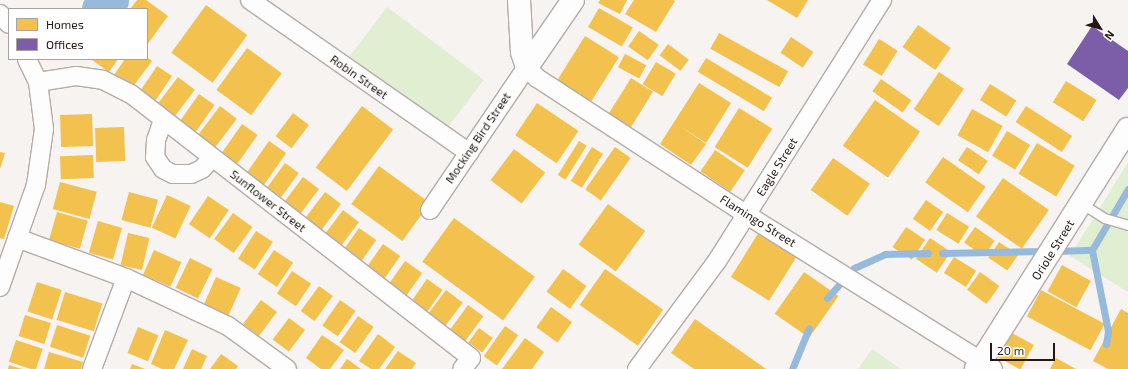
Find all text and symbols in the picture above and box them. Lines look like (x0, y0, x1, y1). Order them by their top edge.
legend (8, 8, 148, 60)
north arrow (1080, 8, 1120, 48)
text: Homes (46, 17, 84, 31)
text: N (1102, 28, 1118, 43)
text: Offices (46, 37, 83, 51)
street label: Robin Street (327, 52, 391, 102)
street label: Mocking Bird Street (442, 90, 514, 186)
street label: Eagle Street (753, 135, 801, 199)
street label: Sunflower Street (227, 167, 309, 235)
street label: Flamingo Street (717, 192, 799, 250)
street label: Oriole Street (1029, 217, 1077, 283)
scale bar (992, 335, 1057, 361)
text: 20 m (997, 343, 1024, 357)

